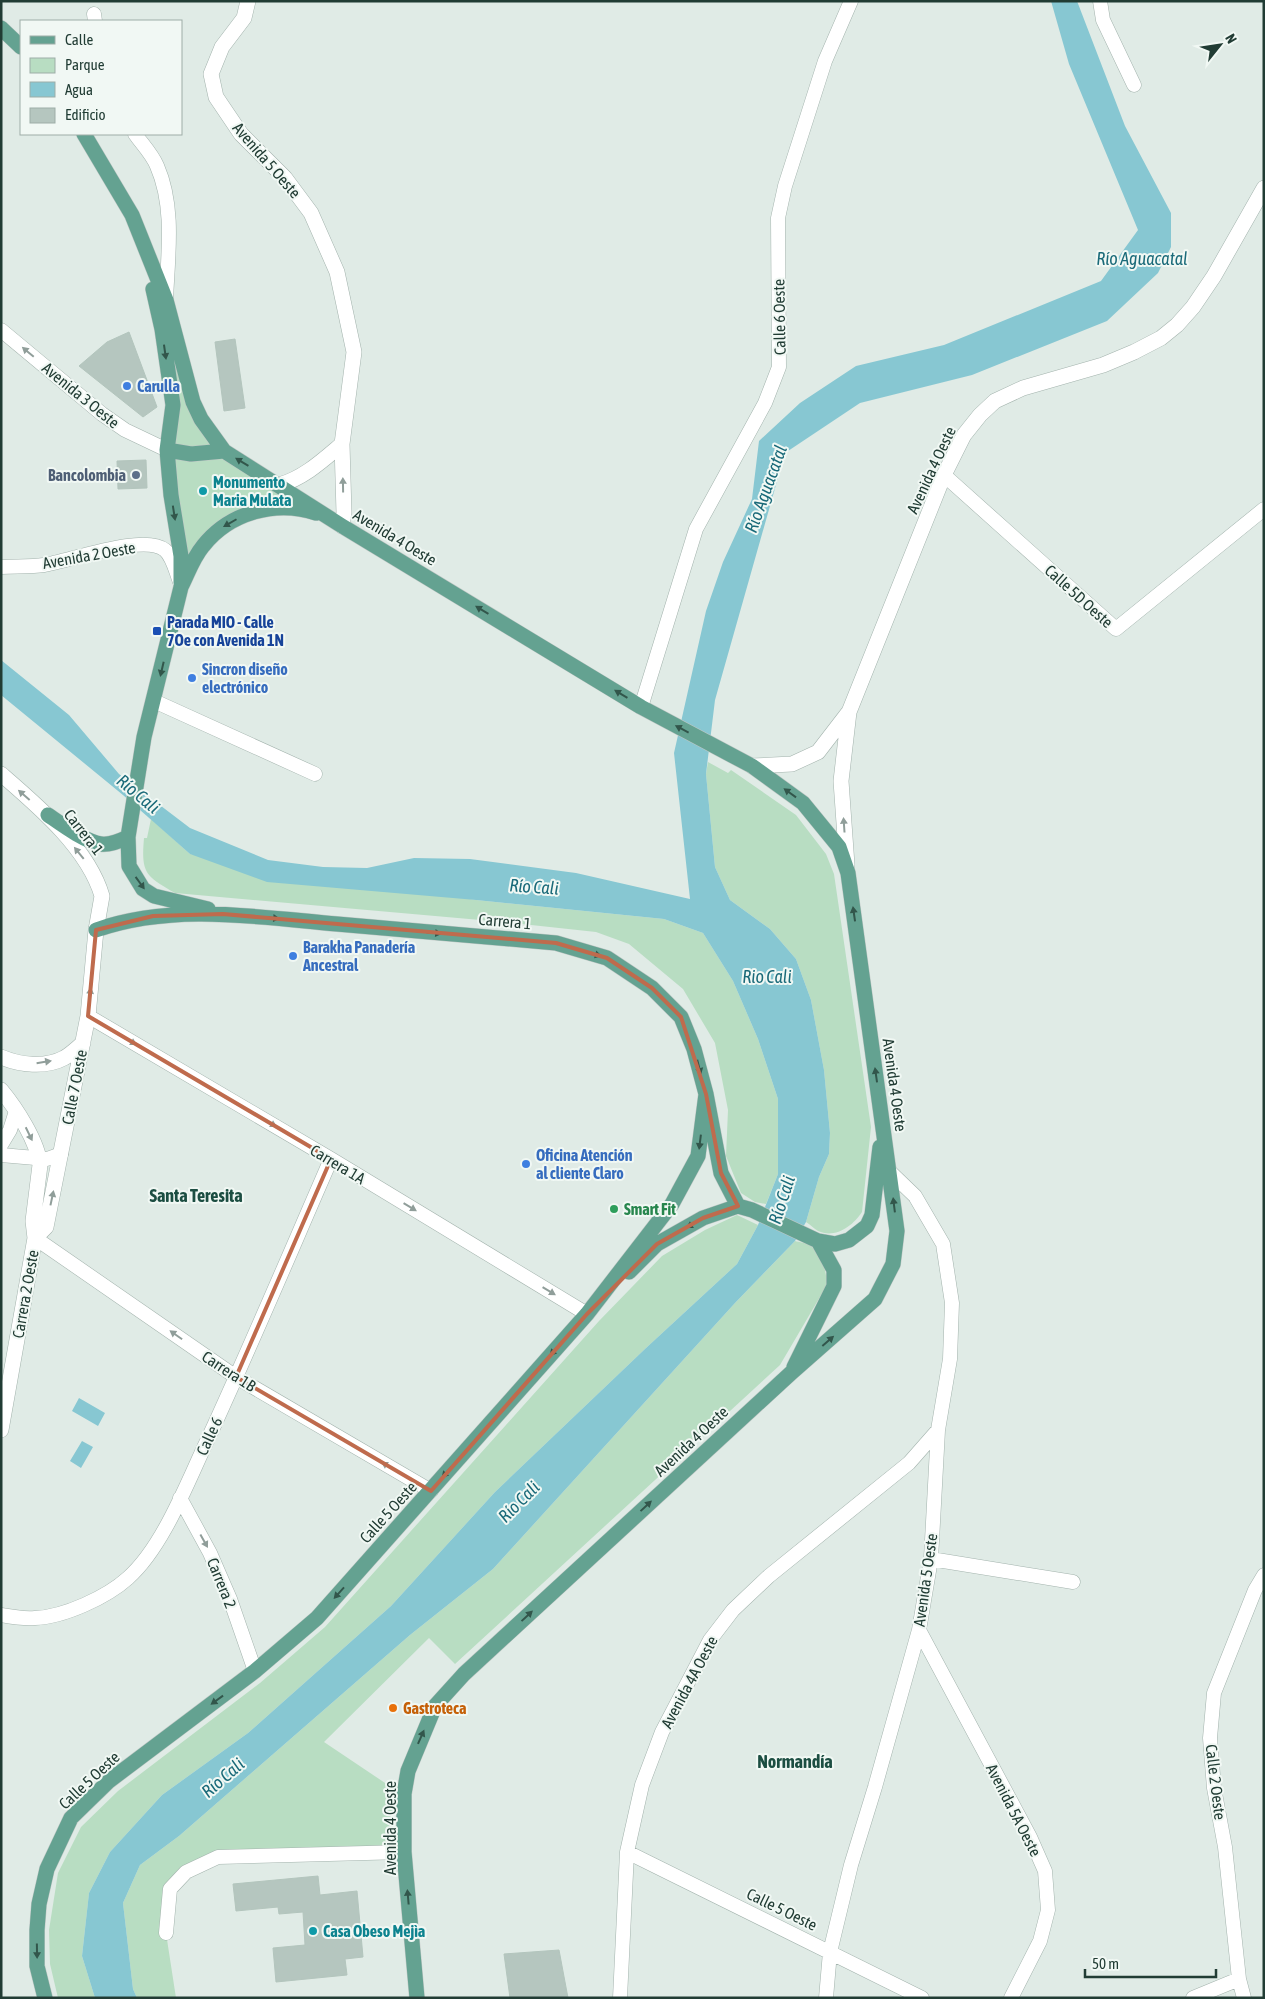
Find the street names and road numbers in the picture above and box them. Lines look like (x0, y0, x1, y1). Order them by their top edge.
street label: Avenida 5 Oeste (229, 119, 305, 201)
street label: Calle 6 Oeste (769, 279, 789, 355)
street label: Avenida 3 Oeste (39, 358, 123, 432)
street label: Avenida 4 Oeste (903, 424, 959, 516)
street label: Avenida 4 Oeste (350, 505, 440, 569)
street label: Avenida 2 Oeste (41, 538, 137, 572)
street label: Calle 5D Oeste (1041, 561, 1117, 631)
street label: Carrera 1 (61, 806, 107, 858)
street label: Carrera 1 (478, 910, 532, 932)
street label: Avenida 4 Oeste (880, 1037, 910, 1133)
street label: Calle 7 Oeste (58, 1048, 90, 1126)
street label: Carrera 1A (307, 1141, 369, 1187)
street label: Carrera 2 Oeste (8, 1249, 42, 1339)
street label: Carrera 1B (199, 1347, 260, 1395)
street label: Avenida 4 Oeste (651, 1402, 731, 1480)
street label: Calle 6 (192, 1414, 226, 1458)
street label: Calle 5 Oeste (356, 1478, 420, 1546)
street label: Avenida 5 Oeste (910, 1532, 940, 1628)
street label: Carrera 2 (204, 1555, 240, 1611)
street label: Avenida 4A Oeste (657, 1633, 721, 1731)
street label: Calle 2 Oeste (1202, 1743, 1230, 1821)
street label: Calle 5 Oeste (55, 1747, 123, 1813)
street label: Avenida 5A Oeste (983, 1761, 1045, 1859)
street label: Avenida 4 Oeste (381, 1781, 399, 1875)
street label: Calle 5 Oeste (744, 1884, 820, 1934)

